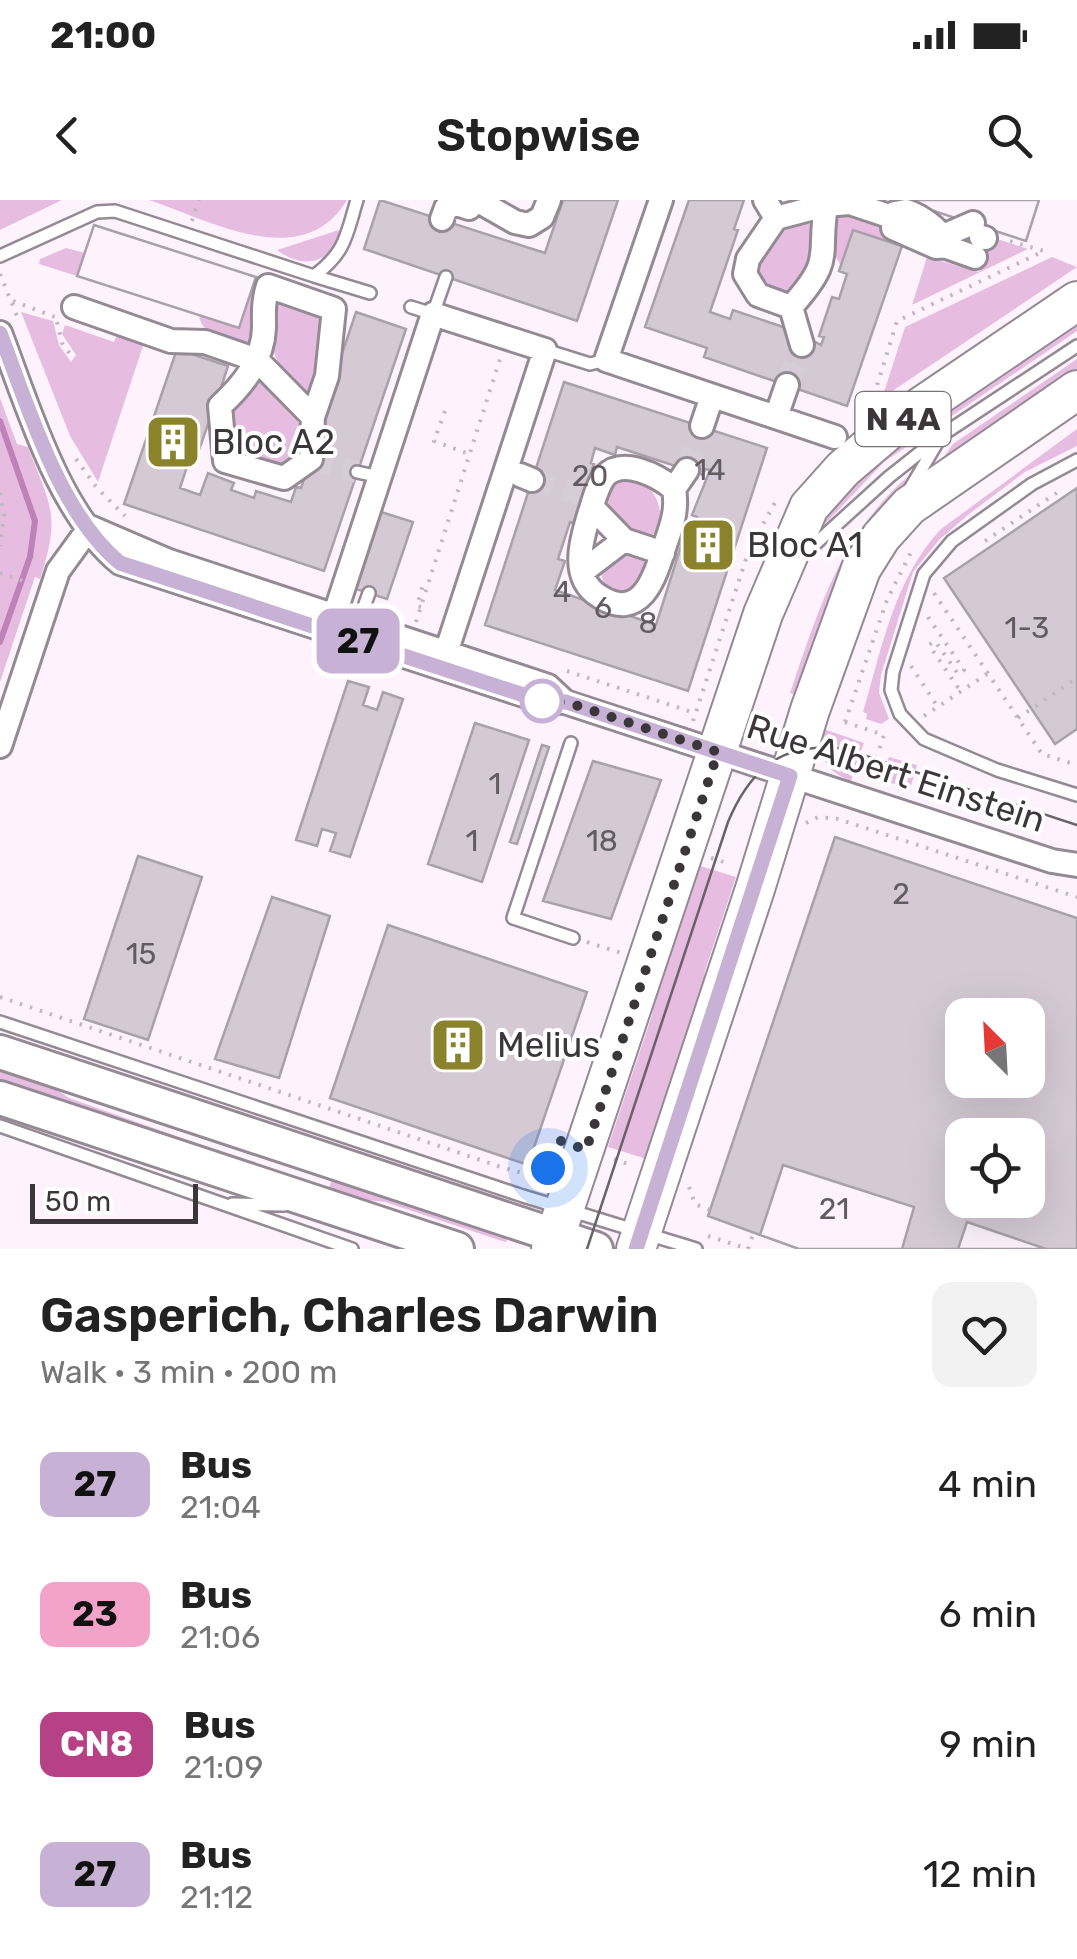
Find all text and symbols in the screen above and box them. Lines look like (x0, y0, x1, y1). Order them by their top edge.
text: 21:00 (50, 12, 156, 58)
icon: back (40, 108, 95, 163)
icon: search (982, 108, 1037, 163)
text: Stopwise (436, 109, 641, 162)
road number: N 4A (856, 392, 950, 446)
building icon: Bloc A2 (143, 412, 203, 472)
place label: Bloc A2 (212, 421, 335, 463)
house number: 14 (694, 452, 726, 488)
house number: 20 (572, 458, 608, 494)
building icon: Bloc A1 (678, 515, 738, 575)
place label: Bloc A1 (747, 524, 863, 566)
house number: 4 (553, 574, 571, 610)
house number: 6 (594, 590, 612, 626)
house number: 8 (638, 605, 658, 641)
line badge: 27 (313, 608, 403, 674)
house number: 1-3 (1005, 610, 1049, 646)
text: 27 (337, 620, 379, 662)
unlabelled marker (521, 680, 563, 722)
street label: Rue Albert Einstein (742, 705, 1050, 841)
house number: 1 (489, 766, 501, 802)
house number: 1 (466, 823, 478, 859)
house number: 18 (586, 823, 618, 859)
house number: 2 (892, 876, 910, 912)
house number: 15 (126, 936, 156, 972)
north arrow (945, 998, 1045, 1098)
map controls (945, 998, 1045, 1218)
building icon: Melius (428, 1015, 488, 1075)
place label: Melius (497, 1024, 600, 1066)
button: locate (945, 1118, 1045, 1218)
your location (523, 1143, 573, 1193)
scale bar (30, 1179, 198, 1224)
text: 50 m (45, 1185, 111, 1218)
house number: 21 (819, 1191, 849, 1227)
button: heart (932, 1282, 1037, 1387)
text: Gasperich, Charles Darwin (40, 1287, 659, 1344)
text: Walk · 3 min · 200 m (40, 1353, 337, 1391)
text: Bus (180, 1442, 252, 1488)
text: 4 min (938, 1461, 1037, 1507)
text: 27 (74, 1463, 116, 1505)
text: 21:04 (180, 1488, 261, 1526)
text: Bus (180, 1572, 252, 1618)
text: 6 min (939, 1591, 1037, 1637)
text: 23 (72, 1593, 118, 1635)
text: 21:06 (180, 1618, 260, 1656)
text: Bus (183, 1702, 256, 1748)
text: 9 min (939, 1721, 1037, 1767)
text: CN8 (60, 1723, 133, 1765)
text: 21:09 (183, 1748, 263, 1786)
text: Bus (180, 1832, 252, 1878)
text: 12 min (923, 1851, 1037, 1897)
text: 27 (74, 1853, 116, 1895)
text: 21:12 (180, 1878, 253, 1916)

